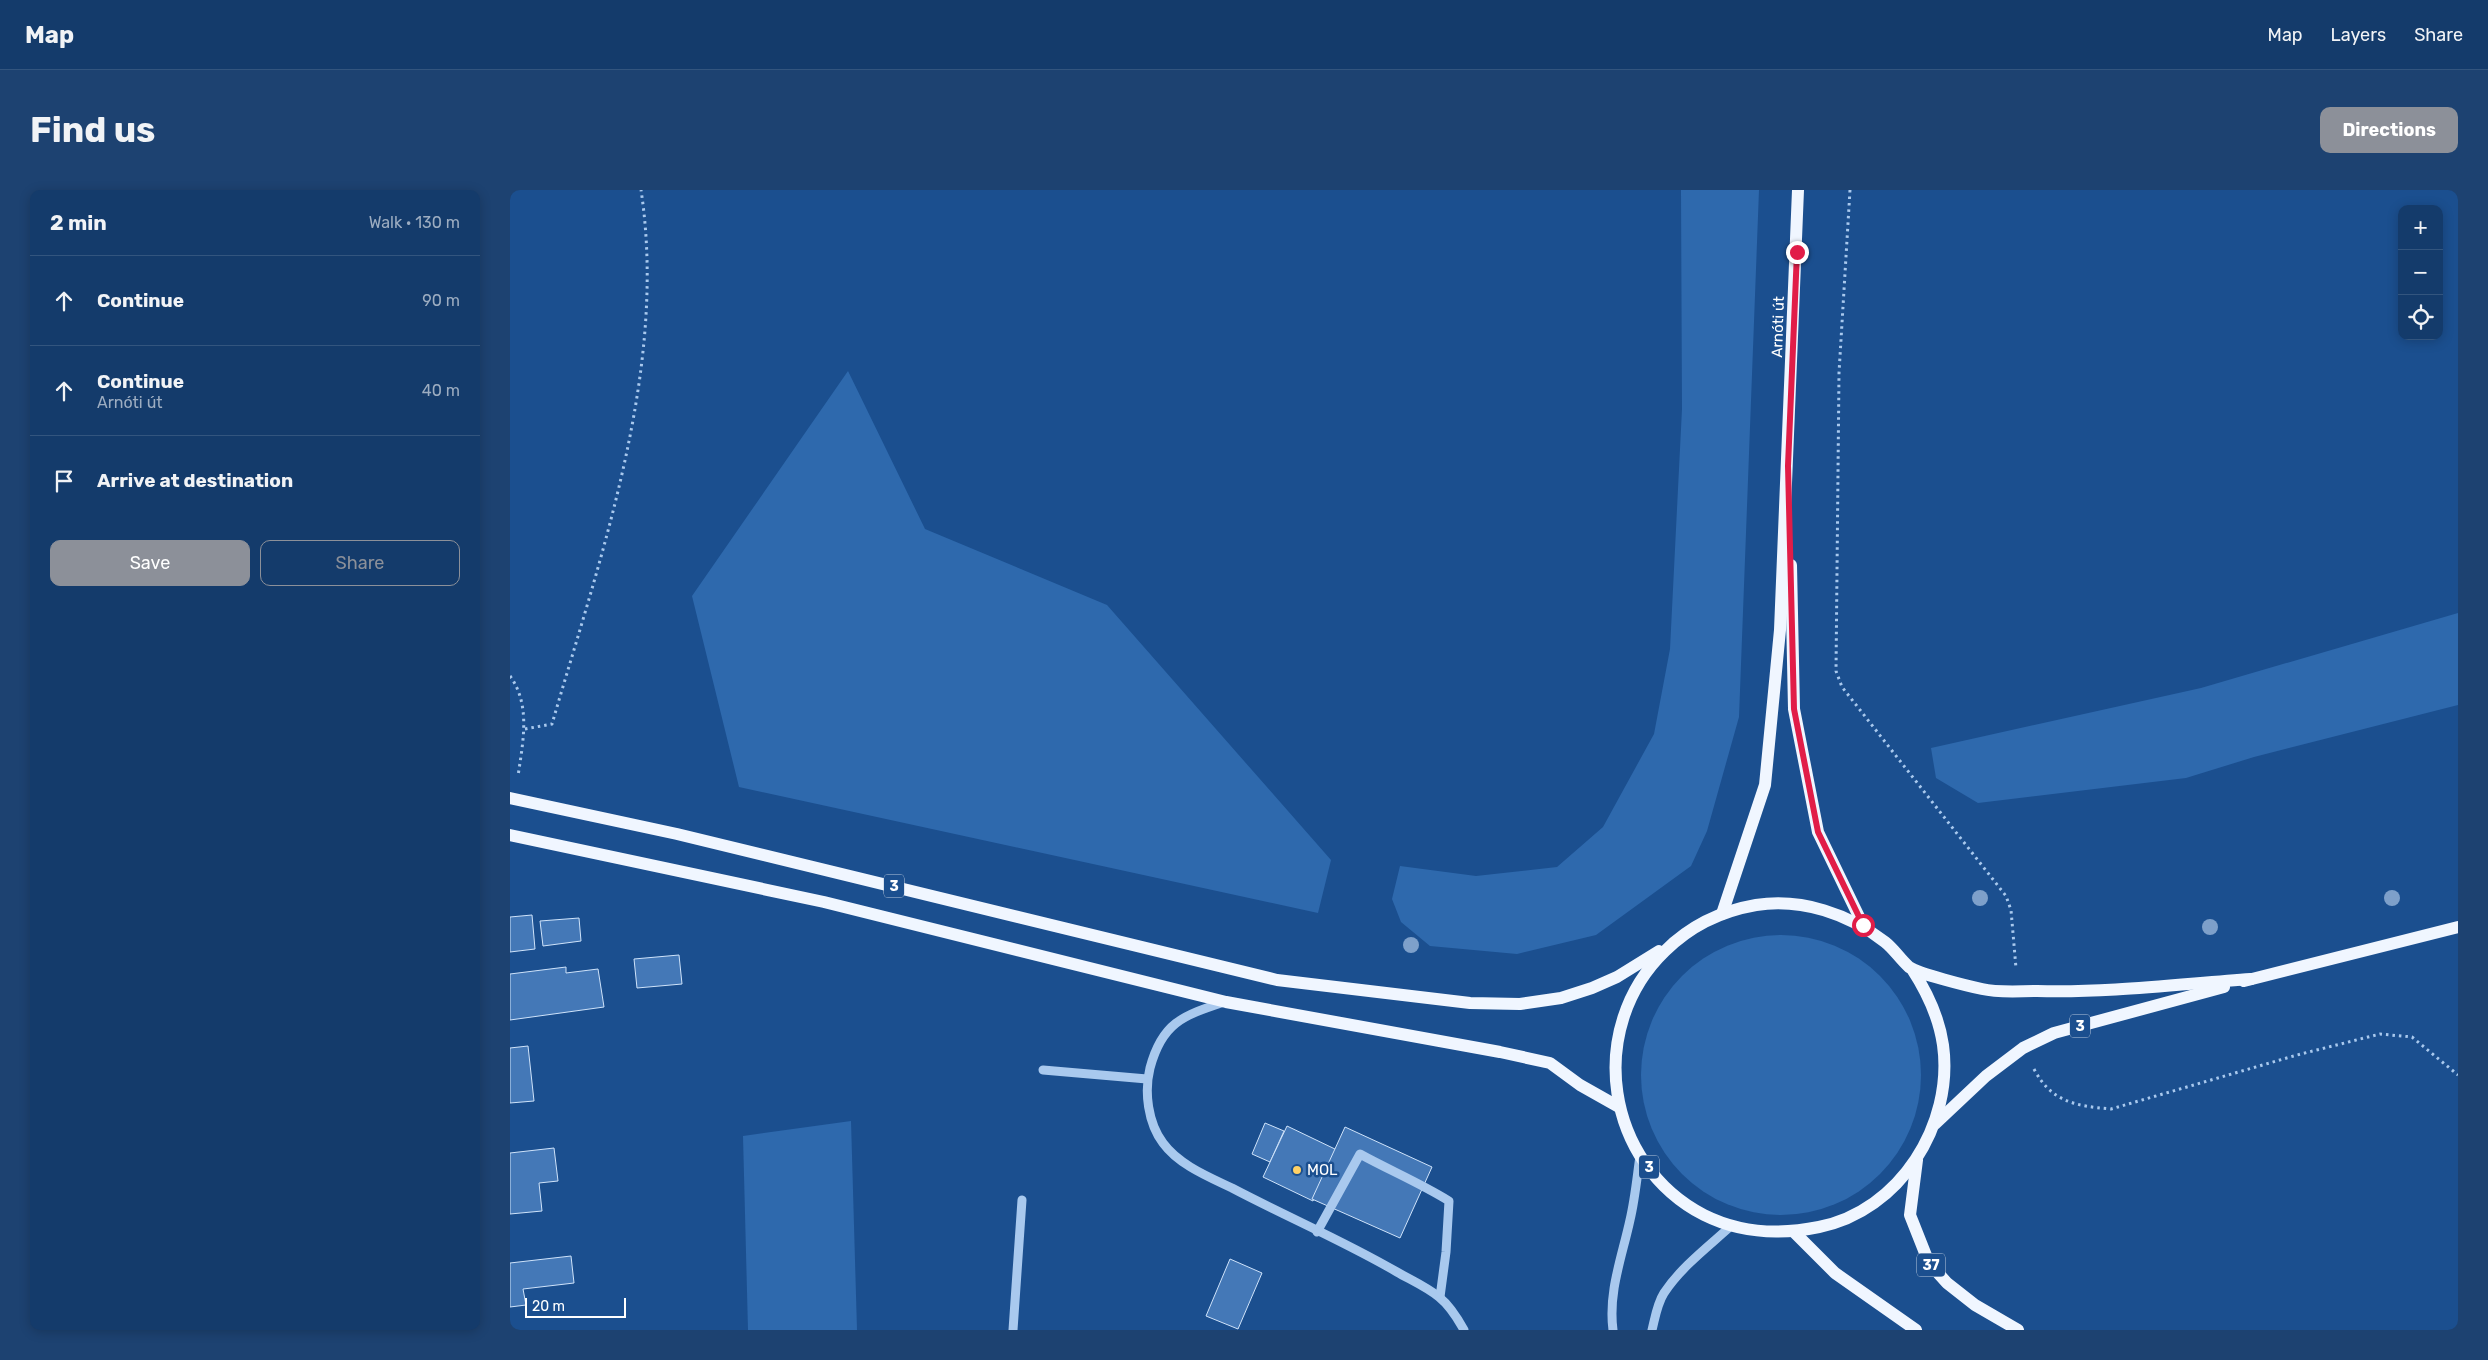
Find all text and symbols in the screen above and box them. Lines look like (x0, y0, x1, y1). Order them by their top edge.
text: Map (25, 21, 74, 49)
text: Map (2268, 24, 2303, 46)
text: Layers (2331, 24, 2386, 46)
text: Share (2414, 24, 2463, 46)
button: Directions (2320, 107, 2458, 153)
text: Find us (30, 109, 155, 151)
map controls (2398, 205, 2443, 340)
button: + (2398, 205, 2443, 250)
text: 2 min (50, 210, 107, 235)
text: Walk · 130 m (369, 213, 460, 232)
route end (1786, 241, 1809, 264)
button: − (2398, 250, 2443, 295)
icon: ahead (50, 287, 78, 315)
text: Continue (97, 289, 184, 312)
text: 90 m (422, 291, 460, 310)
button: locate (2398, 295, 2443, 340)
street label: Arnóti út (1768, 296, 1788, 358)
text: Continue (97, 370, 184, 393)
icon: ahead (50, 377, 78, 405)
text: 40 m (422, 381, 460, 400)
text: Arnóti út (97, 393, 163, 412)
icon: arrive (50, 467, 78, 495)
text: Arrive at destination (97, 469, 293, 492)
button: Save (50, 540, 250, 586)
button: Share (260, 540, 460, 586)
road number: 3 (884, 874, 904, 898)
route start (1852, 914, 1875, 937)
road number: 3 (2070, 1014, 2090, 1038)
road number: 3 (1639, 1156, 1659, 1179)
place label: MOL (1307, 1161, 1338, 1179)
marker: MOL (1291, 1164, 1303, 1176)
road number: 37 (1917, 1254, 1945, 1276)
scale bar (525, 1295, 626, 1318)
text: 20 m (532, 1298, 565, 1315)

